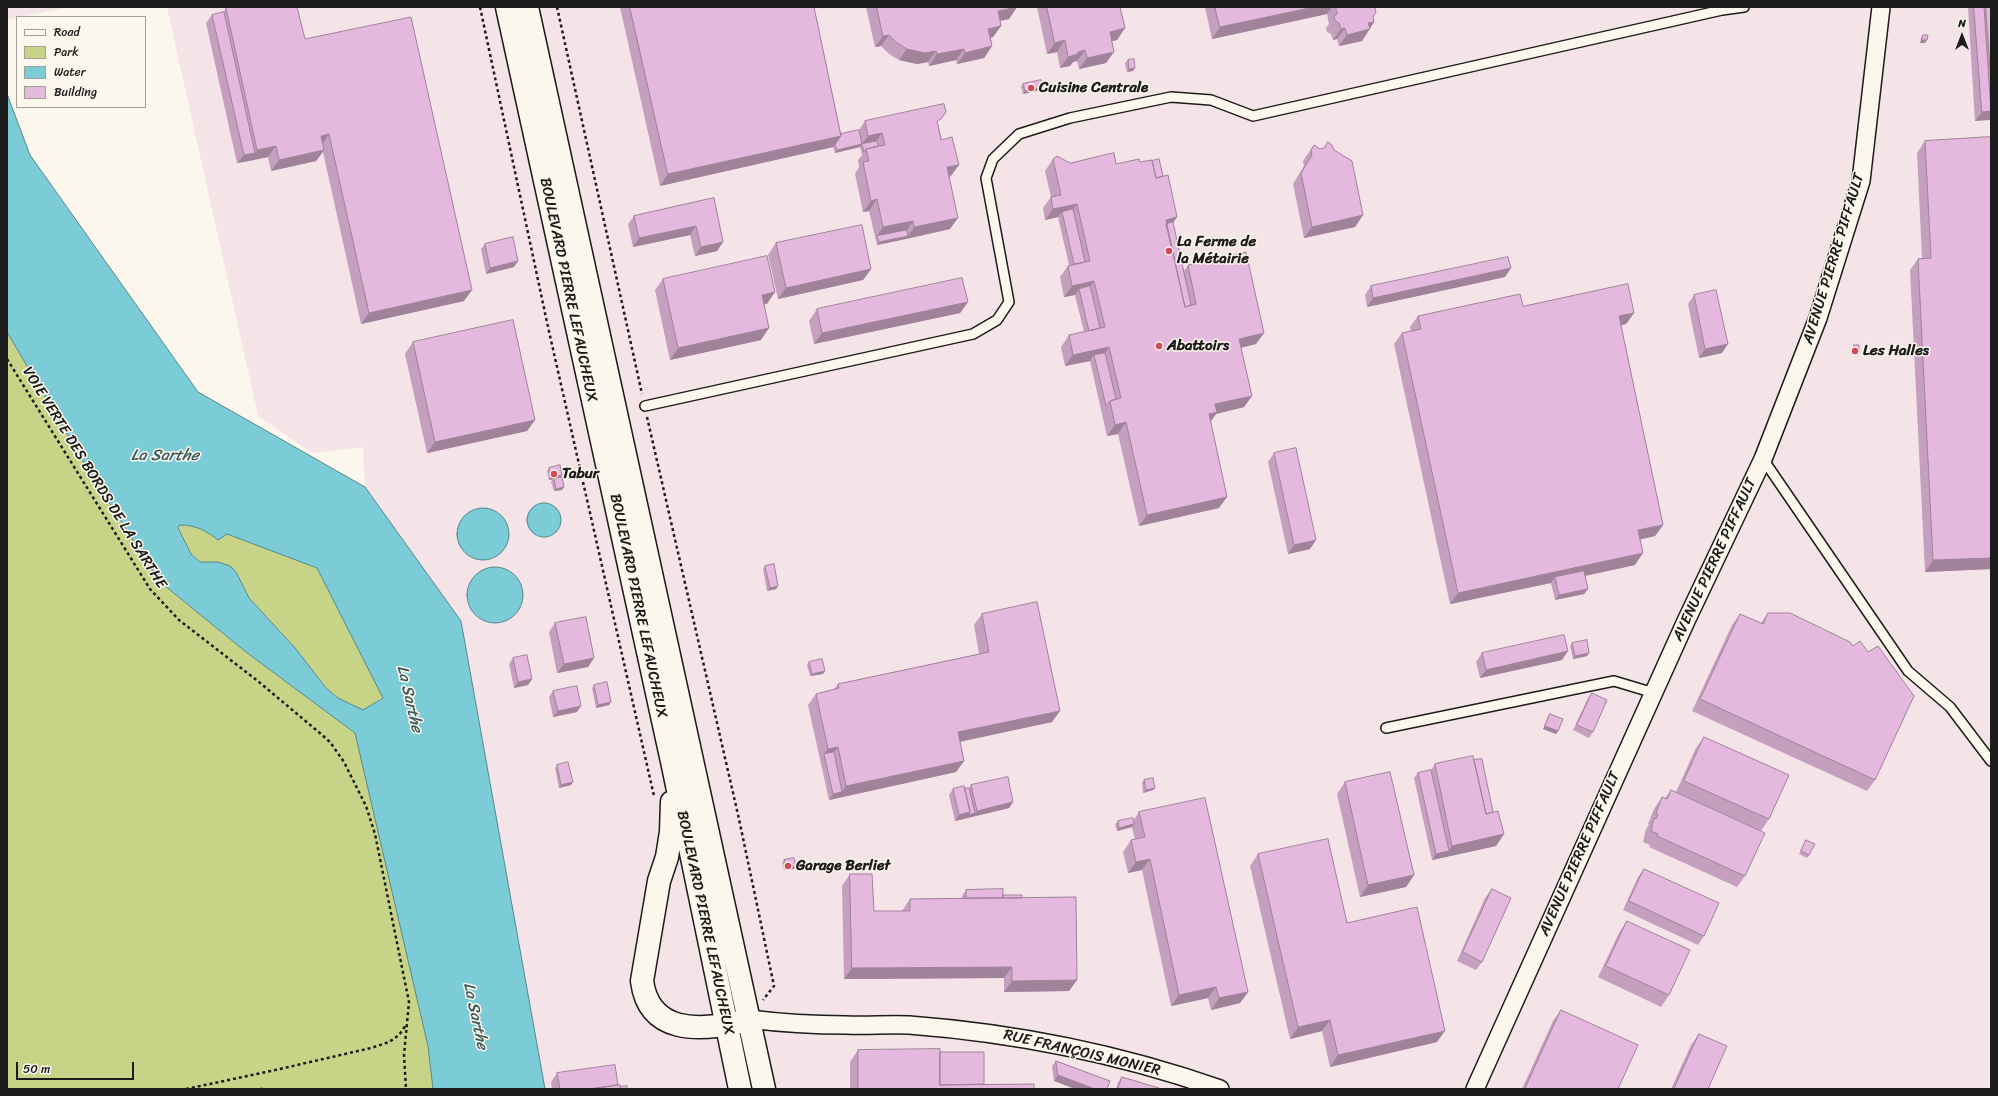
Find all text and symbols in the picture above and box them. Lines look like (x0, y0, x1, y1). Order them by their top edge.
text: N (1958, 14, 1966, 33)
legend (16, 16, 146, 108)
north arrow (1942, 16, 1982, 56)
text: Road (54, 21, 80, 43)
text: Park (54, 41, 79, 63)
text: Water (54, 61, 86, 83)
place label: Cuisine Centrale (1039, 79, 1148, 97)
text: Building (54, 81, 97, 103)
marker: Cuisine Centrale (1026, 83, 1036, 93)
street label: AVENUE PIERRE PIFFAULT (1799, 171, 1869, 347)
street label: BOULEVARD PIERRE LEFAUCHEUX (535, 176, 601, 404)
place label: La Ferme de la Métairie (1177, 233, 1256, 268)
marker: La Ferme de la Métairie (1164, 246, 1174, 256)
place label: Abattoirs (1167, 337, 1229, 355)
marker: Abattoirs (1154, 341, 1164, 351)
place label: Les Halles (1863, 342, 1929, 360)
marker: Les Halles (1850, 346, 1860, 356)
street label: VOIE VERTE DES BORDS DE LA SARTHE (18, 364, 170, 592)
water label: La Sarthe (131, 446, 199, 466)
place label: Tabur (562, 465, 599, 483)
marker: Tabur (549, 469, 559, 479)
street label: AVENUE PIERRE PIFFAULT (1669, 476, 1761, 644)
street label: BOULEVARD PIERRE LEFAUCHEUX (605, 492, 671, 720)
water label: La Sarthe (392, 664, 426, 734)
street label: AVENUE PIERRE PIFFAULT (1536, 769, 1624, 939)
street label: BOULEVARD PIERRE LEFAUCHEUX (672, 809, 738, 1037)
place label: Garage Berliet (796, 857, 890, 875)
marker: Garage Berliet (783, 861, 793, 871)
water label: La Sarthe (459, 981, 491, 1051)
street label: RUE FRANÇOIS MONIER (1002, 1026, 1162, 1080)
scale bar (18, 1054, 136, 1080)
text: 50 m (23, 1058, 50, 1080)

